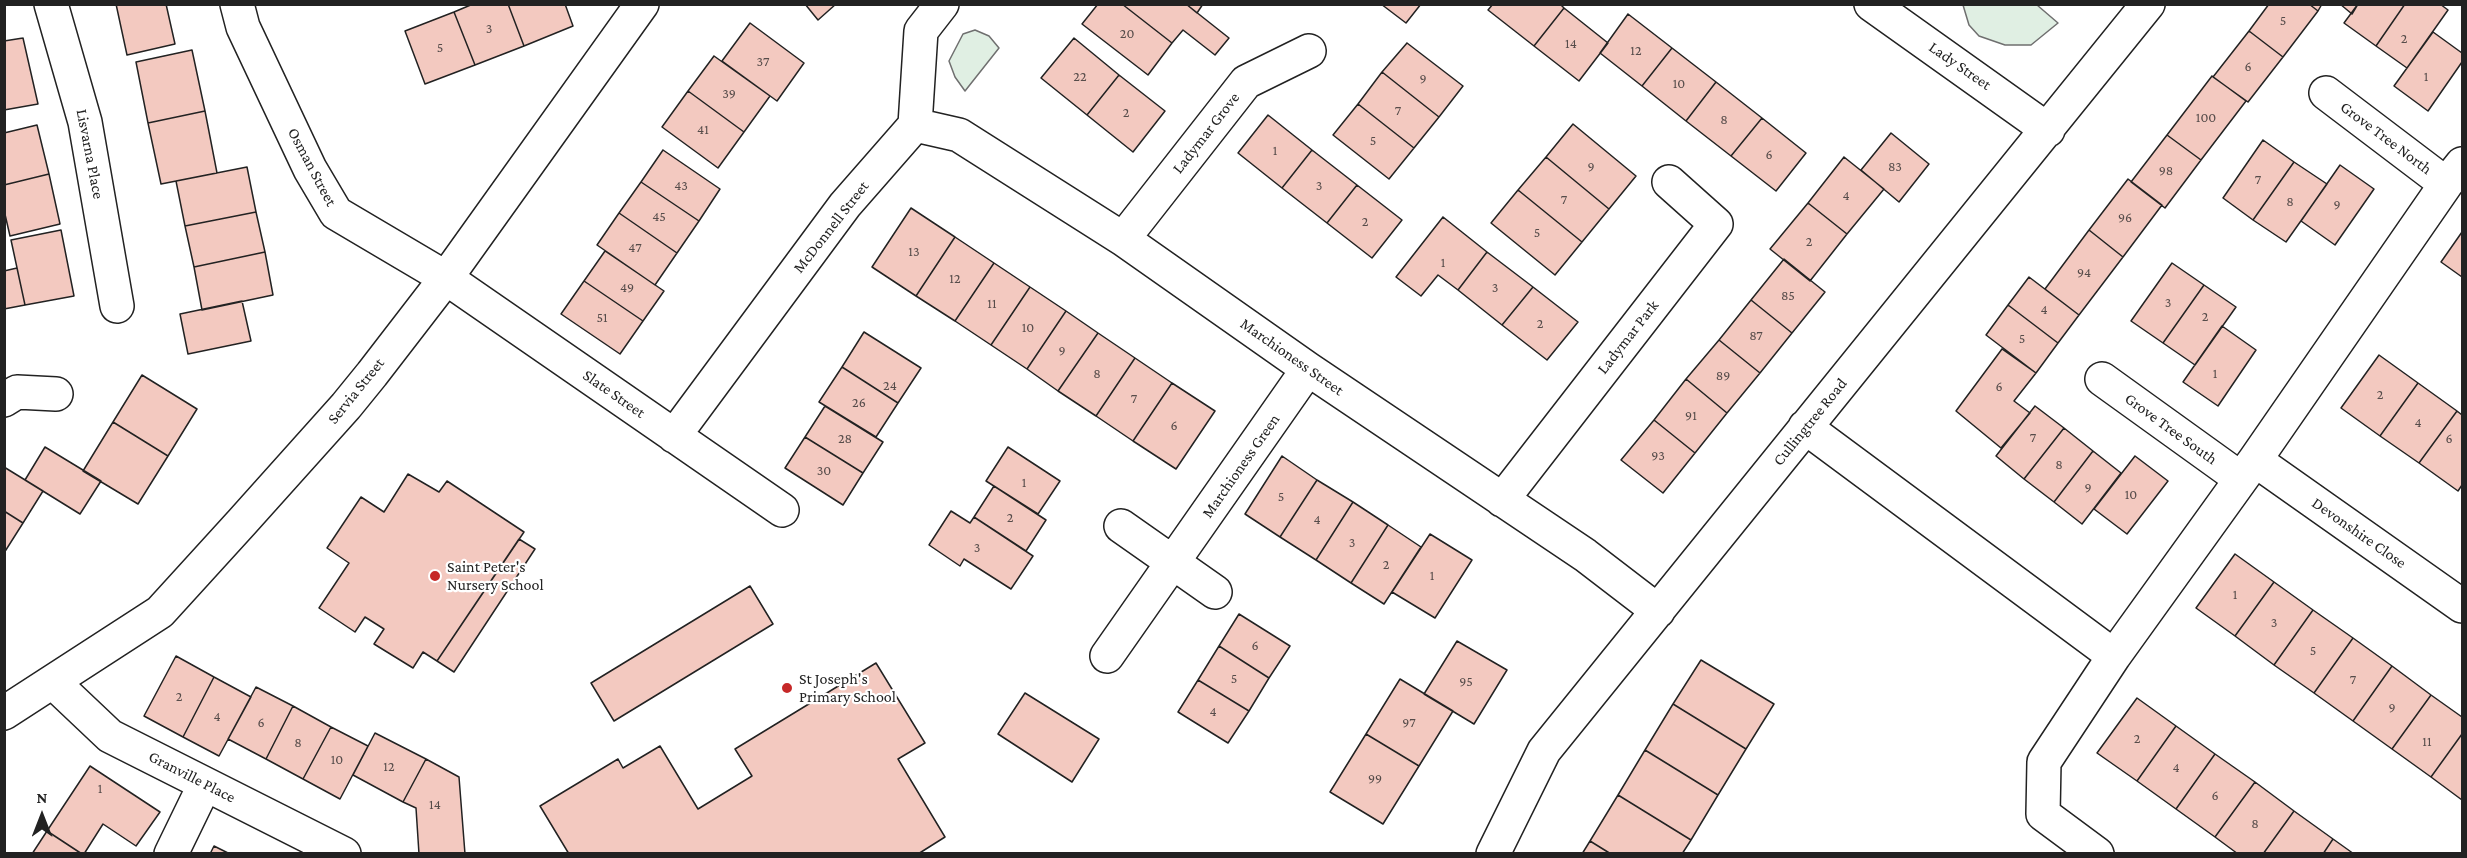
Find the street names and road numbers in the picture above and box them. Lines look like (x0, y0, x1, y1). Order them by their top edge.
street label: Lady Street (1925, 38, 1995, 94)
street label: Ladymar Grove (1168, 89, 1244, 177)
street label: Grove Tree North (2336, 97, 2436, 179)
street label: Lisvarna Place (72, 108, 108, 200)
street label: Osman Street (283, 124, 341, 210)
street label: McDonnell Street (789, 177, 873, 277)
street label: Ladymar Park (1593, 296, 1663, 378)
street label: Marchioness Street (1237, 314, 1347, 400)
street label: Servia Street (323, 354, 389, 428)
street label: Slate Street (579, 366, 649, 422)
street label: Cullingtree Road (1769, 374, 1851, 470)
street label: Grove Tree South (2121, 389, 2221, 469)
street label: Marchioness Green (1198, 410, 1284, 522)
street label: Devonshire Close (2308, 493, 2410, 573)
street label: Granville Place (145, 747, 239, 807)

